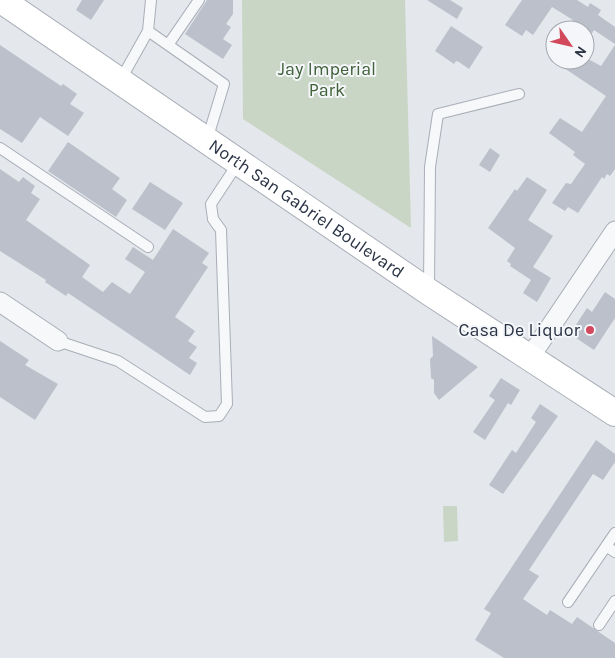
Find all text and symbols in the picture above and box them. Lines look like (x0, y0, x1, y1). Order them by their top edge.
north arrow (545, 20, 595, 70)
text: N (571, 43, 590, 61)
park label: Jay Imperial Park (278, 58, 376, 101)
street label: North San Gabriel Boulevard (205, 134, 409, 283)
place label: Casa De Liquor (458, 319, 580, 341)
marker: Casa De Liquor (584, 324, 596, 336)

